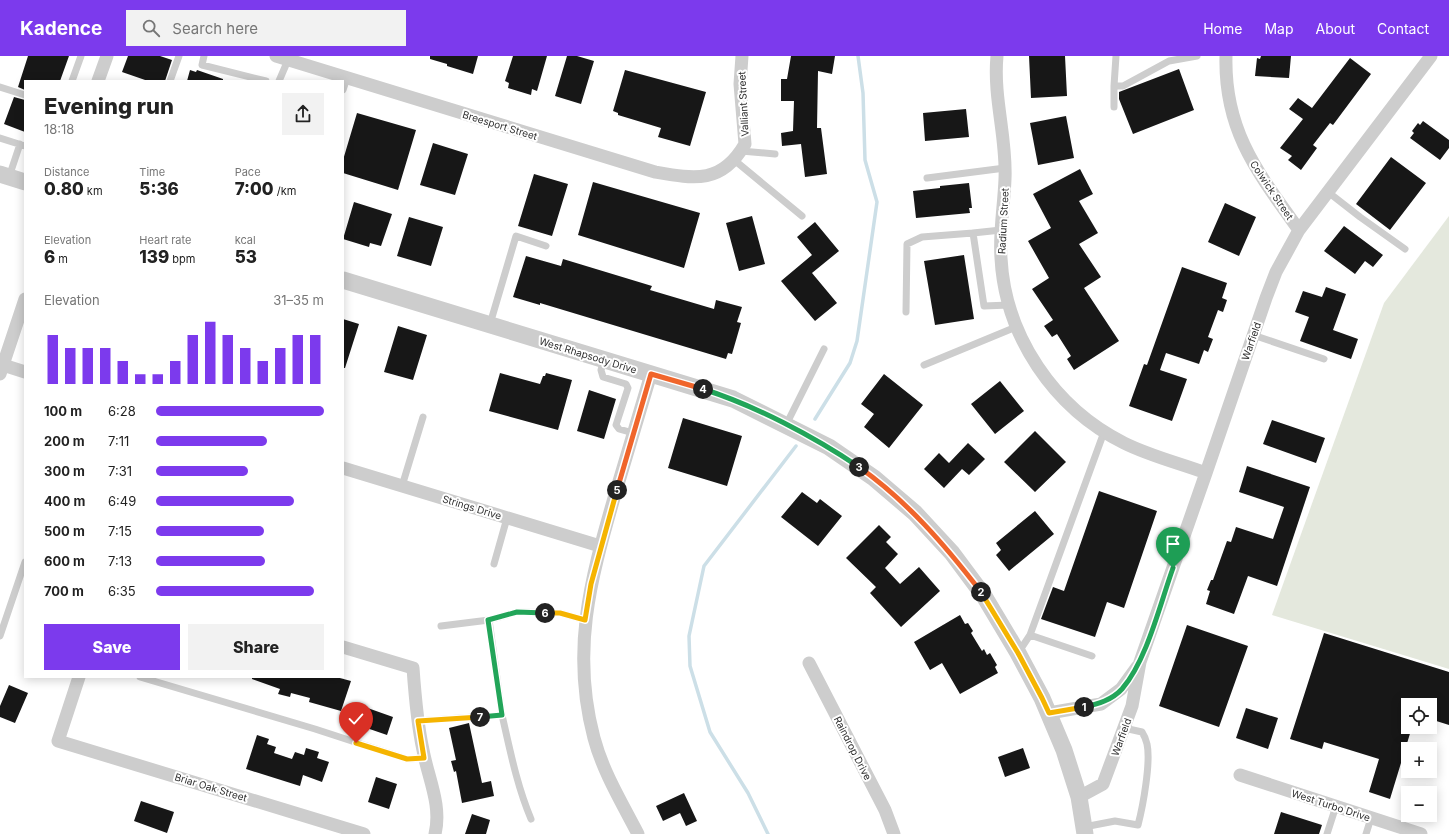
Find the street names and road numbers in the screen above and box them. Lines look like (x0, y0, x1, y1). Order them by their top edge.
street label: Valliant Street (735, 70, 751, 137)
street label: Breesport Street (461, 108, 539, 142)
street label: Colwick Street (1248, 158, 1297, 222)
street label: Radium Street (995, 187, 1011, 254)
street label: Warfield (1239, 320, 1263, 362)
street label: West Rhapsody Drive (538, 334, 638, 376)
street label: Strings Drive (441, 492, 503, 522)
street label: Raindrop Drive (832, 714, 874, 782)
street label: Warfield (1109, 716, 1133, 758)
street label: Briar Oak Street (173, 770, 249, 804)
street label: West Turbo Drive (1290, 787, 1372, 823)

